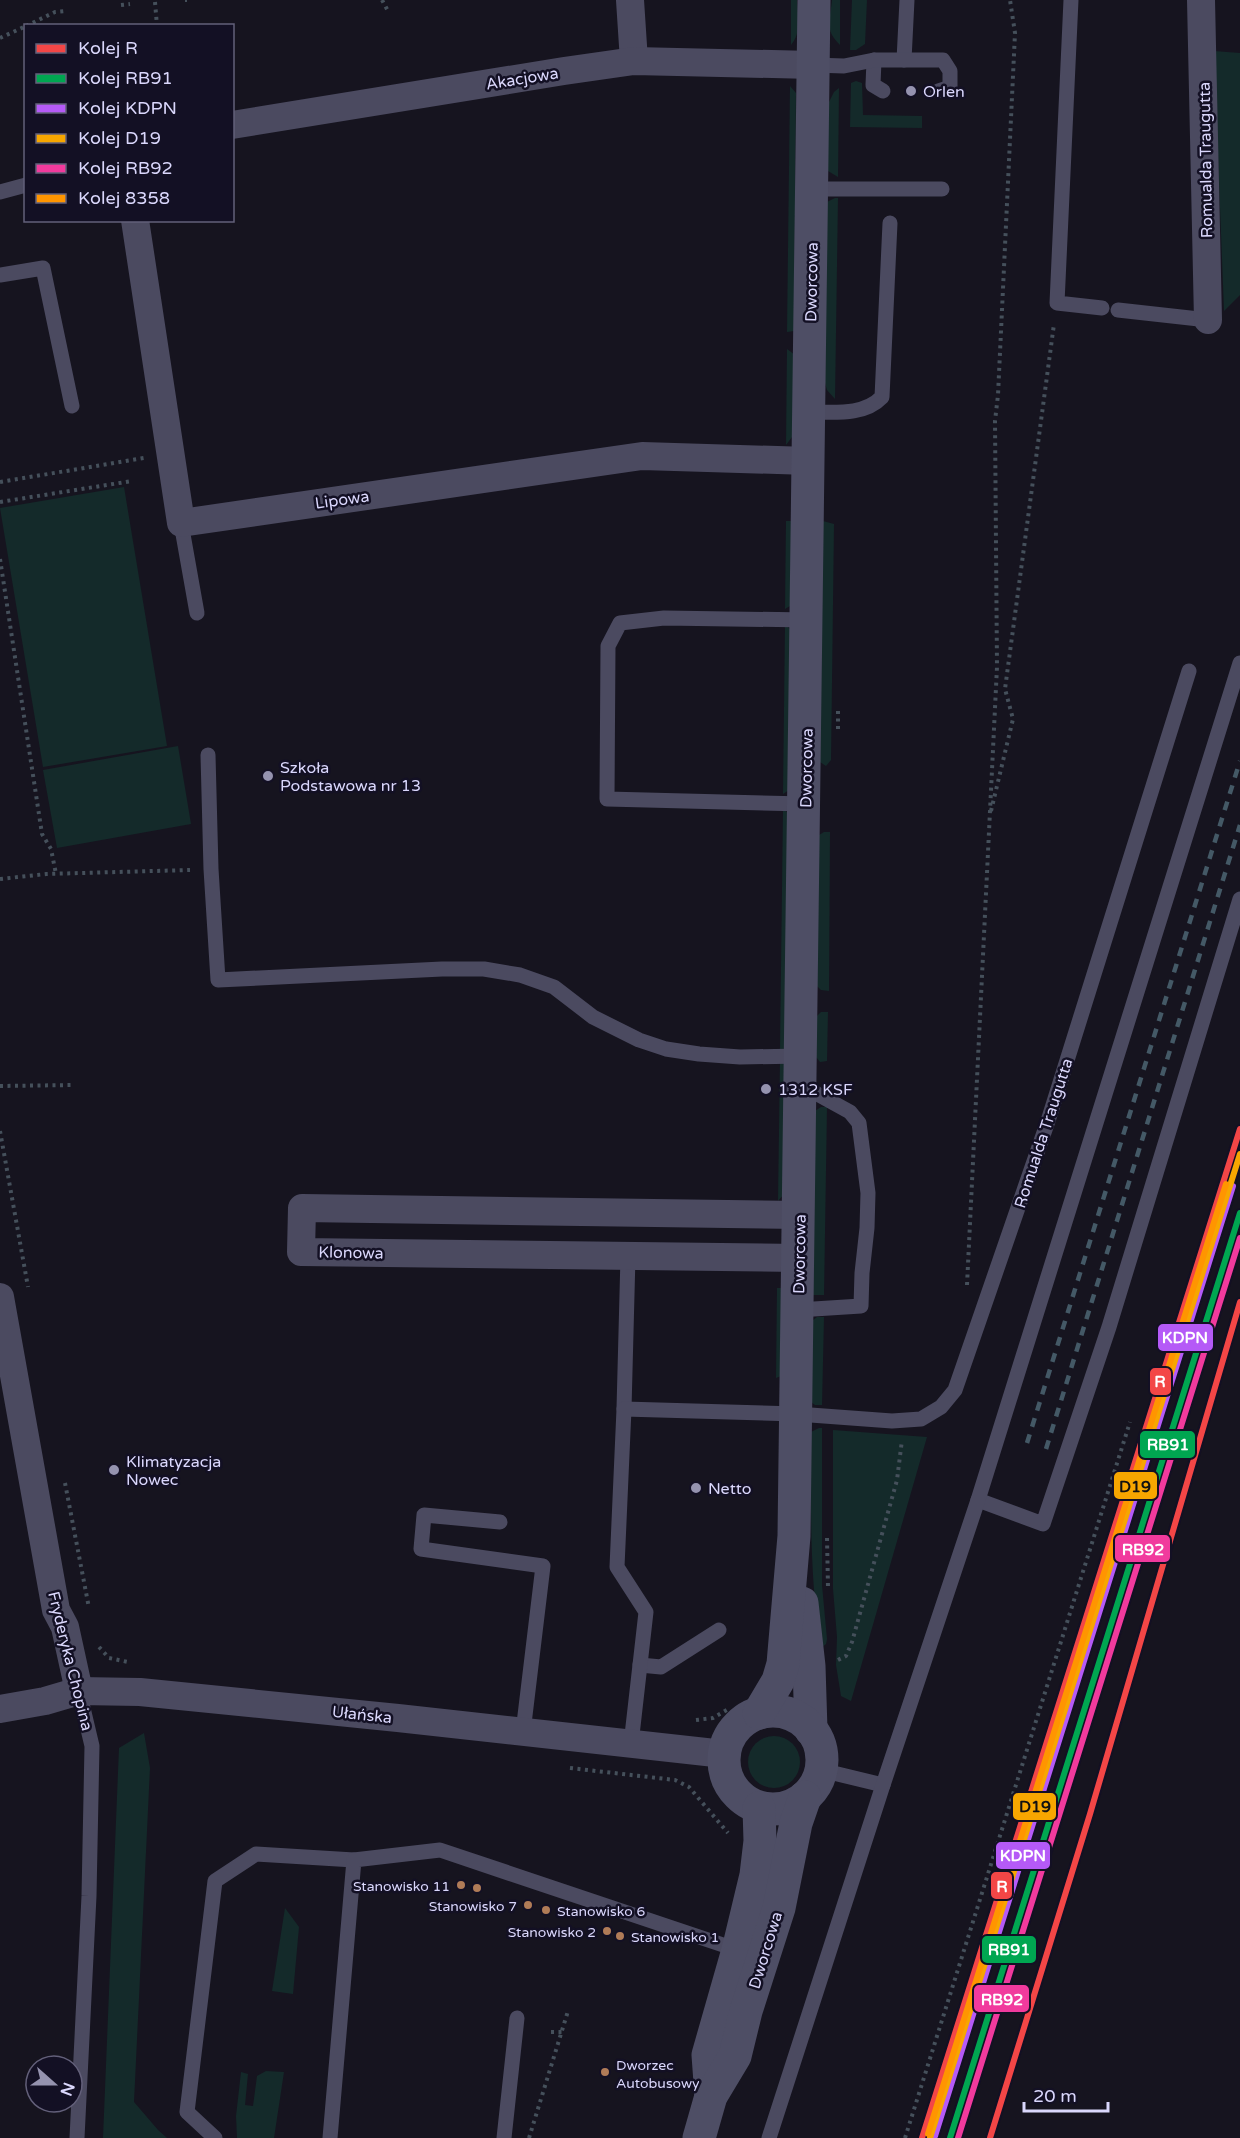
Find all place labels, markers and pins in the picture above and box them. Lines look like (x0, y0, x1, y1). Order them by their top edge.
place label: Orlen (923, 82, 965, 102)
marker: Orlen (904, 84, 918, 98)
place label: Szkoła Podstawowa nr 13 (280, 758, 421, 796)
marker: Szkoła Podstawowa nr 13 (261, 769, 275, 783)
place label: 1312 KSF (778, 1080, 853, 1100)
marker: 1312 KSF (759, 1082, 773, 1096)
place label: Klimatyzacja Nowec (126, 1452, 221, 1490)
marker: Klimatyzacja Nowec (107, 1463, 121, 1477)
place label: Netto (708, 1479, 752, 1499)
marker: Netto (689, 1481, 703, 1495)
place label: Stanowisko 11 (353, 1878, 450, 1895)
marker: Stanowisko 11 (455, 1879, 467, 1891)
unlabelled marker (471, 1882, 483, 1894)
place label: Stanowisko 7 (429, 1898, 517, 1915)
marker: Stanowisko 7 (522, 1899, 534, 1911)
place label: Stanowisko 6 (557, 1903, 645, 1920)
marker: Stanowisko 6 (540, 1904, 552, 1916)
place label: Stanowisko 2 (508, 1924, 596, 1941)
marker: Stanowisko 2 (601, 1925, 613, 1937)
place label: Stanowisko 1 (631, 1929, 719, 1946)
marker: Stanowisko 1 (614, 1930, 626, 1942)
place label: Dworzec Autobusowy (616, 2057, 700, 2092)
marker: Dworzec Autobusowy (599, 2066, 611, 2078)

